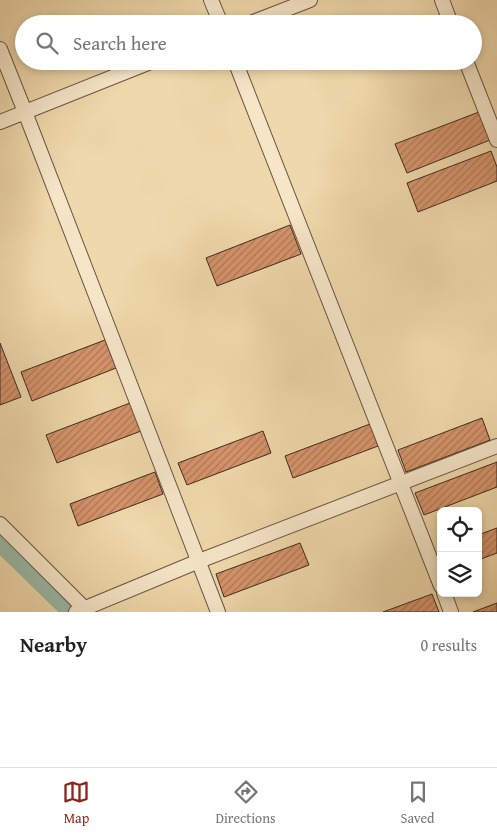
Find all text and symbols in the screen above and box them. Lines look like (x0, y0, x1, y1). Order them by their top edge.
search box (15, 15, 482, 70)
icon: search (33, 29, 61, 57)
text: Search here (73, 29, 167, 57)
map controls (437, 507, 482, 597)
button: locate (437, 507, 482, 552)
button: layers (437, 552, 482, 597)
text: Nearby (20, 629, 87, 660)
text: 0 results (420, 633, 477, 657)
tab: Map (62, 778, 90, 828)
tab: Directions (215, 778, 276, 828)
tab: Saved (401, 778, 435, 828)

